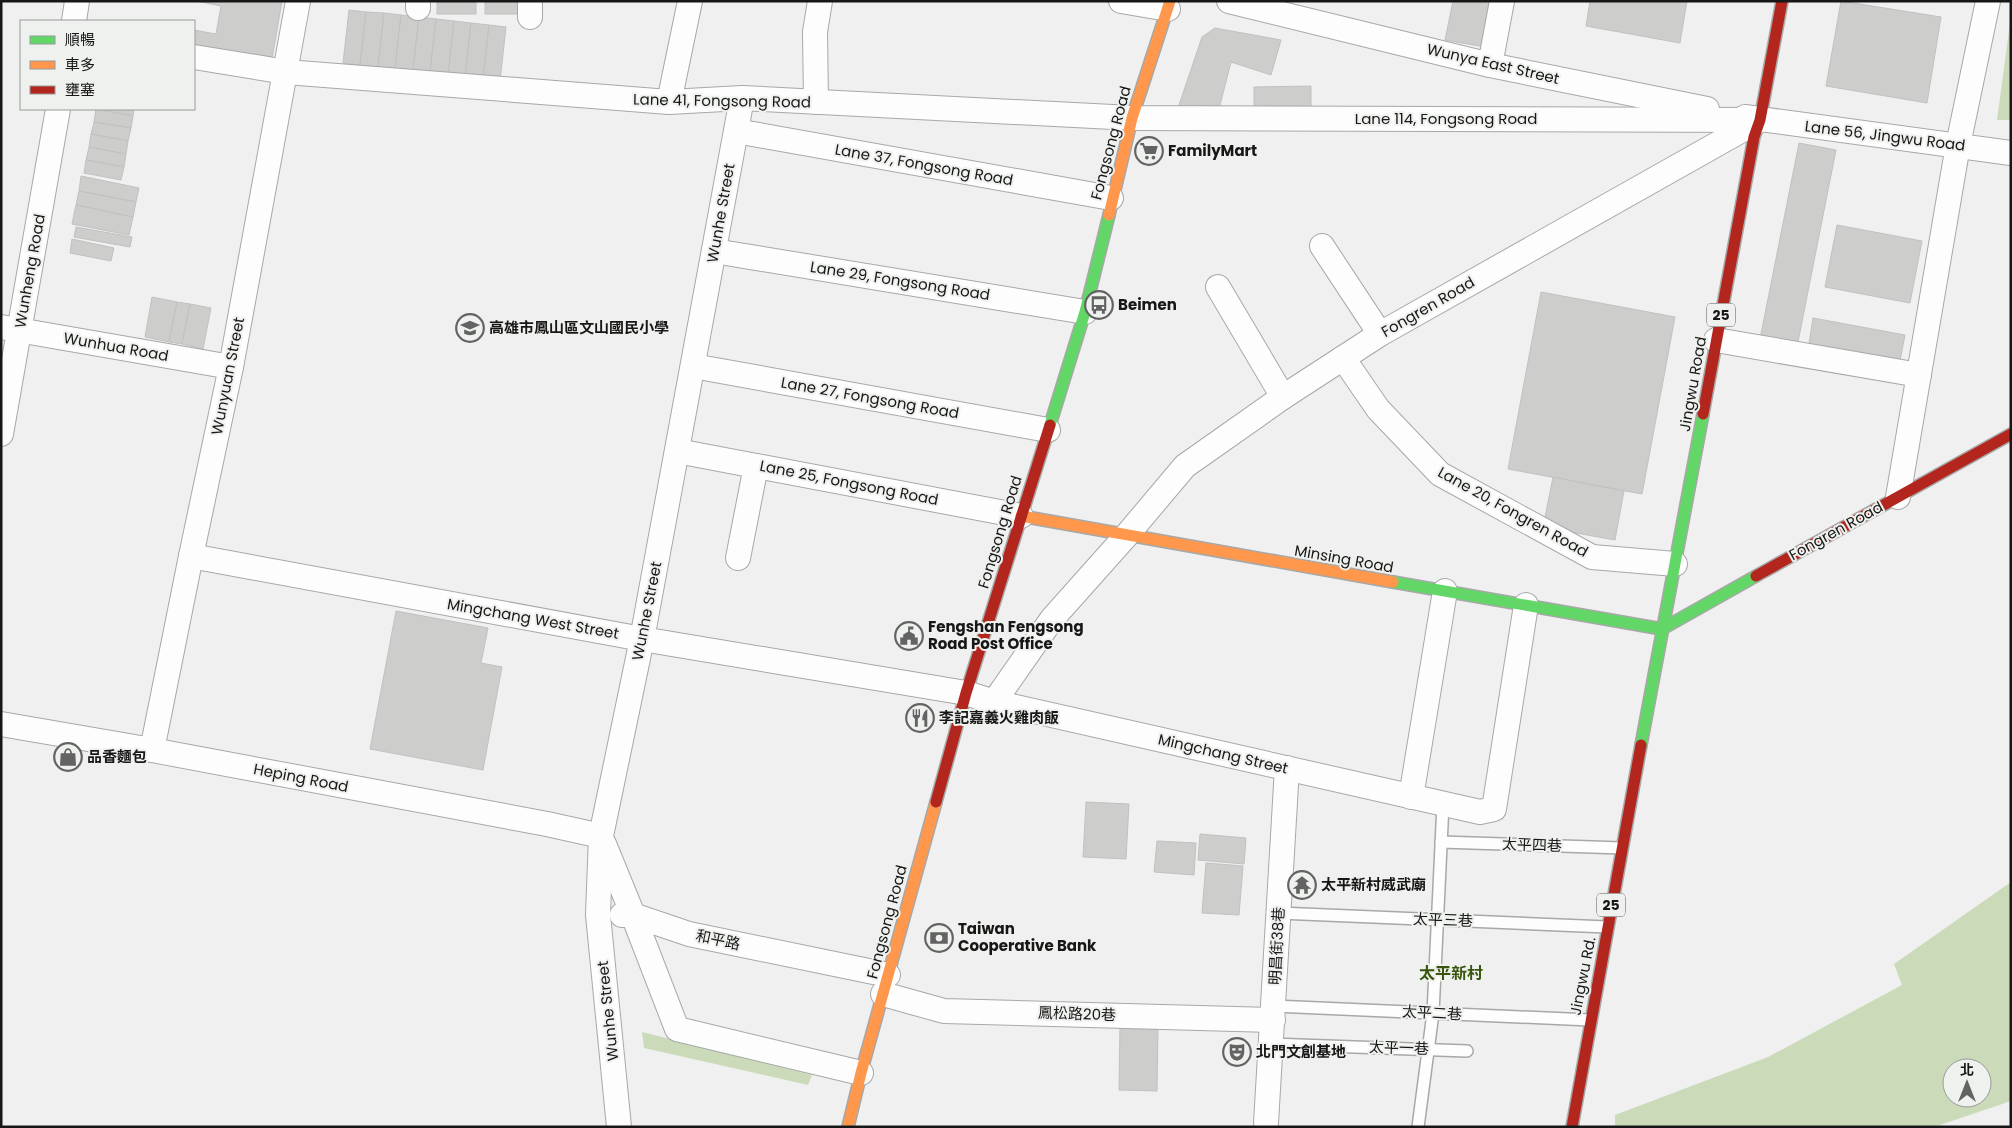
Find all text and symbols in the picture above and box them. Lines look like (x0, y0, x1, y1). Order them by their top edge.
legend (20, 20, 195, 110)
text: 順暢 (65, 29, 95, 50)
street label: Wunya East Street (1425, 38, 1561, 89)
text: 車多 (65, 54, 95, 75)
text: 壅塞 (65, 79, 95, 100)
street label: Fongsong Road (1085, 84, 1136, 202)
street label: Lane 41, Fongsong Road (633, 88, 811, 113)
street label: Lane 114, Fongsong Road (1355, 108, 1537, 129)
street label: Lane 56, Jingwu Road (1804, 115, 1967, 156)
supermarket icon: FamilyMart (1134, 136, 1164, 166)
street label: Lane 37, Fongsong Road (833, 138, 1015, 191)
place label: FamilyMart (1168, 140, 1257, 161)
street label: Wunhe Street (701, 162, 740, 264)
street label: Wunheng Road (9, 212, 50, 330)
street label: Lane 29, Fongsong Road (809, 256, 991, 305)
street label: Fongren Road (1377, 271, 1478, 342)
bus stop icon: Beimen (1084, 290, 1114, 320)
place label: Beimen (1118, 294, 1177, 315)
road number: 25 (1707, 304, 1735, 326)
school or university icon: 高雄市鳳山區文山國民小學 (455, 313, 485, 343)
street label: Wunyuan Street (206, 315, 249, 437)
place label: 高雄市鳳山區文山國民小學 (489, 317, 669, 338)
street label: Wunhua Road (62, 327, 170, 366)
street label: Jingwu Road (1674, 335, 1711, 433)
street label: Lane 27, Fongsong Road (779, 372, 961, 424)
street label: Lane 25, Fongsong Road (758, 455, 940, 510)
street label: Lane 20, Fongren Road (1434, 461, 1592, 562)
street label: Fongsong Road (972, 473, 1027, 591)
street label: Fongren Road (1785, 496, 1887, 565)
street label: Minsing Road (1293, 539, 1395, 578)
street label: Wunhe Street (627, 559, 666, 662)
street label: Mingchang West Street (446, 593, 621, 644)
place label: Fengshan Fengsong Road Post Office (928, 616, 1084, 654)
public building icon: Fengshan Fengsong Road Post Office (894, 621, 924, 651)
restaurant icon: 李記嘉義火雞肉飯 (905, 703, 935, 733)
place label: 李記嘉義火雞肉飯 (939, 707, 1059, 728)
street label: Mingchang Street (1156, 728, 1290, 779)
shop icon: 品香麵包 (53, 742, 83, 772)
place label: 品香麵包 (87, 746, 147, 767)
street label: Heping Road (252, 758, 350, 797)
street label: 太平四巷 (1502, 833, 1562, 856)
street label: Fongsong Road (861, 863, 912, 981)
temple icon: 太平新村威武廟 (1287, 870, 1317, 900)
place label: 太平新村威武廟 (1321, 874, 1426, 895)
road number: 25 (1597, 894, 1625, 916)
street label: 明昌街38巷 (1264, 906, 1289, 986)
street label: 太平三巷 (1413, 908, 1473, 931)
place label: Taiwan Cooperative Bank (958, 918, 1097, 956)
bank icon: Taiwan Cooperative Bank (924, 923, 954, 953)
street label: 和平路 (694, 925, 742, 954)
street label: Jingwu Rd. (1565, 935, 1600, 1017)
street label: Wunhe Street (592, 960, 623, 1062)
district label: 太平新村 (1419, 962, 1483, 985)
street label: 太平二巷 (1402, 1000, 1463, 1025)
street label: 鳳松路20巷 (1038, 1002, 1116, 1025)
street label: 太平一巷 (1369, 1036, 1429, 1059)
theatre icon: 北門文創基地 (1222, 1037, 1252, 1067)
place label: 北門文創基地 (1256, 1041, 1346, 1062)
north arrow (1942, 1058, 1992, 1108)
text: 北 (1960, 1060, 1974, 1080)

